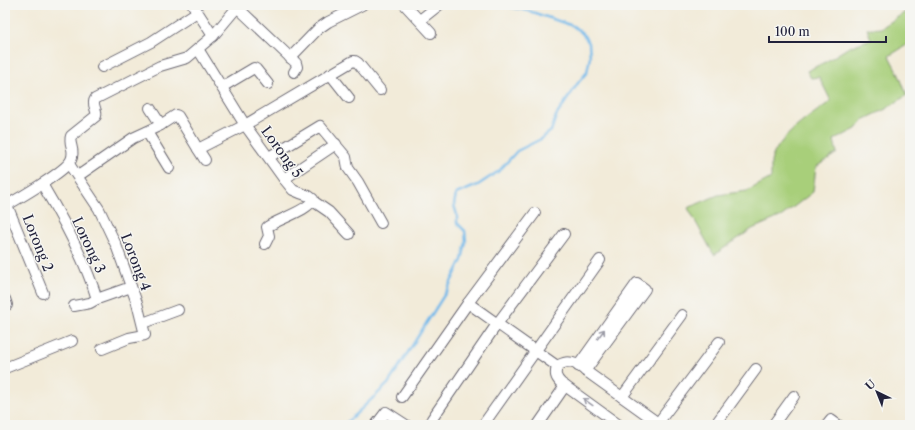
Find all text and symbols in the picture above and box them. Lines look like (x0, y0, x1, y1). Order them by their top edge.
scale bar (769, 18, 886, 44)
text: 100 m (775, 24, 810, 39)
street label: Lorong 5 (257, 123, 307, 181)
street label: Lorong 2 (18, 212, 58, 274)
street label: Lorong 3 (68, 214, 110, 276)
street label: Lorong 4 (117, 231, 155, 293)
one-way arrow (597, 329, 605, 340)
north arrow (857, 372, 897, 412)
text: U (862, 376, 878, 393)
one-way arrow (582, 398, 593, 406)

